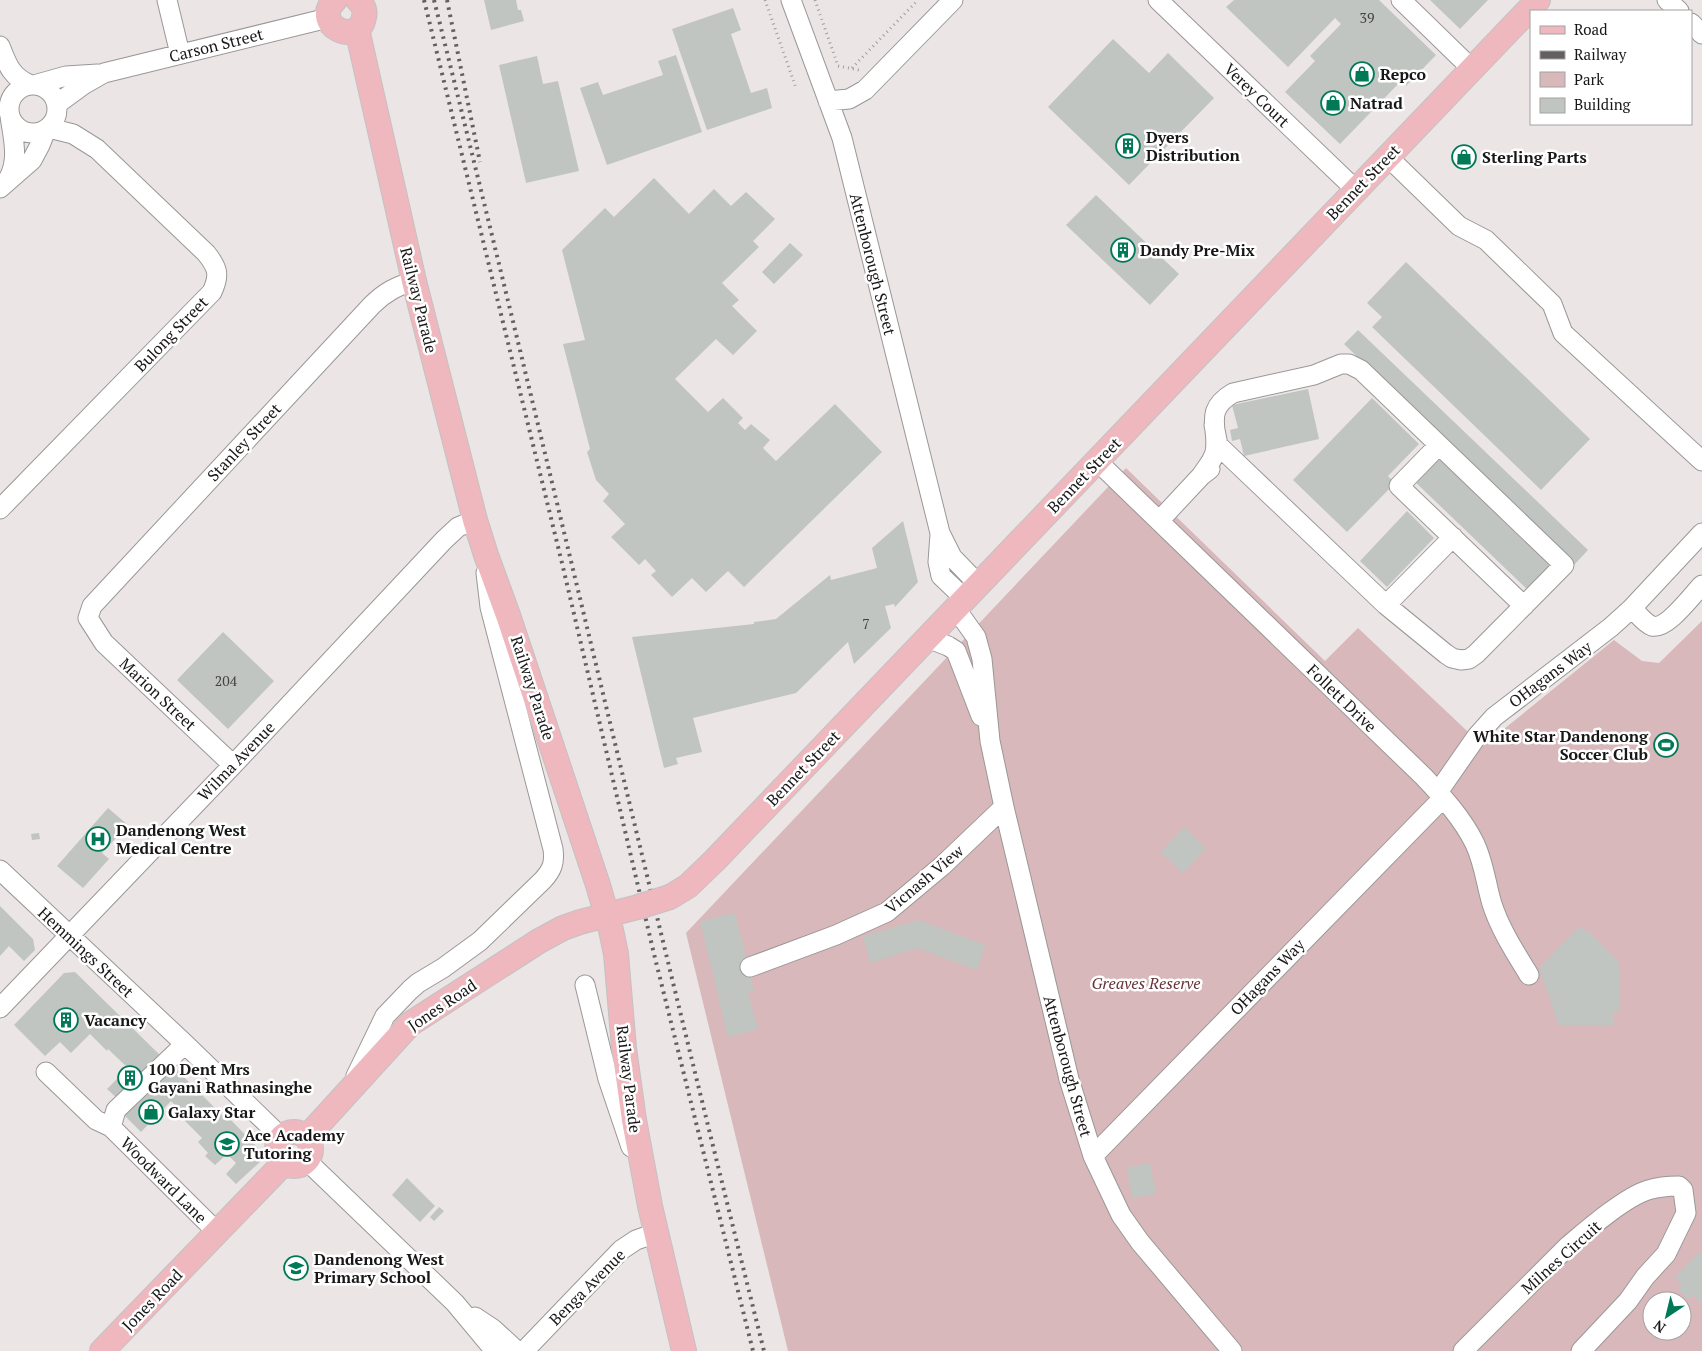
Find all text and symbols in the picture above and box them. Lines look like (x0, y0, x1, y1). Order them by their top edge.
house number: 39 (1360, 8, 1374, 27)
legend (1530, 10, 1692, 125)
text: Road (1574, 19, 1607, 39)
street label: Carson Street (167, 23, 265, 67)
text: Railway (1574, 44, 1627, 64)
street label: Verey Court (1219, 58, 1295, 132)
shop icon: Repco (1349, 61, 1375, 87)
place label: Repco (1380, 63, 1427, 85)
text: Park (1574, 69, 1604, 89)
shop icon: Natrad (1320, 90, 1346, 116)
place label: Natrad (1350, 92, 1403, 114)
text: Building (1574, 94, 1632, 114)
place label: Dyers Distribution (1146, 126, 1240, 166)
building icon: Dyers Distribution (1115, 133, 1141, 159)
street label: Bennet Street (1321, 139, 1405, 225)
shop icon: Sterling Parts (1451, 144, 1477, 170)
place label: Sterling Parts (1482, 146, 1587, 168)
street label: Attenborough Street (845, 191, 901, 337)
building icon: Dandy Pre-Mix (1110, 237, 1136, 263)
place label: Dandy Pre-Mix (1140, 239, 1255, 261)
street label: Railway Parade (395, 245, 443, 355)
street label: Bulong Street (129, 291, 213, 377)
street label: Stanley Street (202, 398, 286, 486)
street label: Bennet Street (1042, 432, 1126, 518)
house number: 7 (862, 614, 870, 633)
street label: Railway Parade (506, 633, 560, 743)
street label: OHagans Way (1504, 635, 1597, 712)
street label: Marion Street (115, 653, 201, 735)
street label: Follett Drive (1302, 659, 1382, 737)
house number: 204 (215, 671, 238, 690)
street label: Wilma Avenue (193, 717, 279, 805)
street label: Bennet Street (761, 725, 845, 811)
place label: White Star Dandenong Soccer Club (1473, 725, 1649, 765)
sports icon: White Star Dandenong Soccer Club (1653, 732, 1679, 758)
place label: Dandenong West Medical Centre (116, 819, 247, 859)
hospital icon: Dandenong West Medical Centre (85, 826, 111, 852)
street label: Vicnash View (880, 839, 968, 918)
street label: Hemmings Street (33, 902, 139, 1002)
street label: OHagans Way (1225, 933, 1310, 1020)
park label: Greaves Reserve (1091, 972, 1201, 994)
street label: Jones Road (403, 974, 481, 1036)
street label: Attenborough Street (1039, 993, 1097, 1139)
building icon: Vacancy (53, 1007, 79, 1033)
place label: Vacancy (84, 1009, 147, 1031)
street label: Railway Parade (611, 1024, 647, 1134)
place label: 100 Dent Mrs Gayani Rathnasinghe (148, 1058, 313, 1098)
building icon: 100 Dent Mrs Gayani Rathnasinghe (117, 1065, 143, 1091)
shop icon: Galaxy Star (138, 1099, 164, 1125)
place label: Galaxy Star (168, 1101, 255, 1123)
place label: Ace Academy Tutoring (244, 1124, 345, 1164)
school or university icon: Ace Academy Tutoring (214, 1131, 240, 1157)
street label: Woodward Lane (116, 1132, 212, 1228)
street label: Milnes Circuit (1516, 1215, 1606, 1299)
street label: Benga Avenue (544, 1244, 630, 1330)
place label: Dandenong West Primary School (314, 1248, 445, 1288)
school or university icon: Dandenong West Primary School (283, 1255, 309, 1281)
street label: Jones Road (117, 1264, 187, 1336)
north arrow (1642, 1291, 1692, 1341)
text: N (1649, 1316, 1669, 1338)

